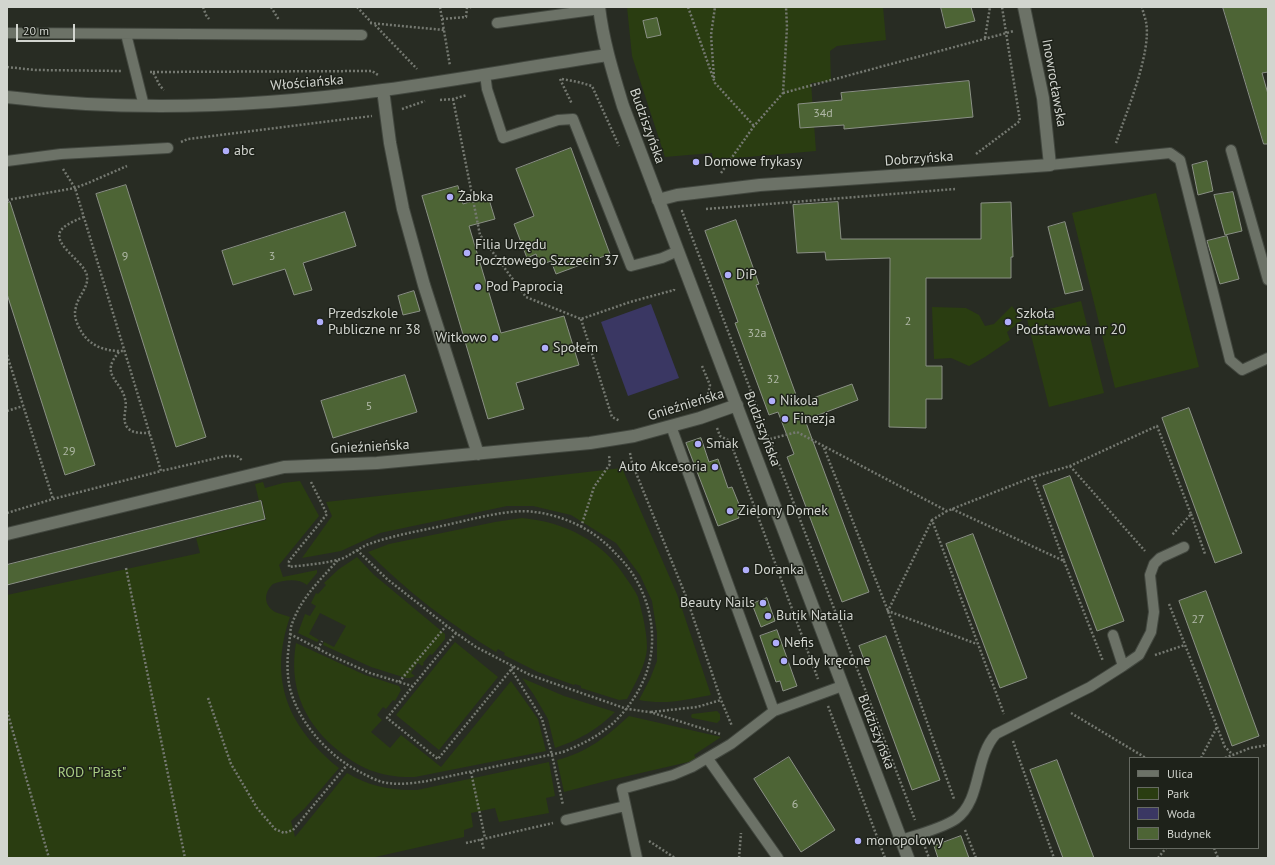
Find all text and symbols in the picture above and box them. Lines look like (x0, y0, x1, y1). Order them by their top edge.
scale bar (18, 16, 77, 42)
text: 20 m (23, 23, 49, 38)
street label: Inowrocławska (1038, 38, 1070, 128)
street label: Włościańska (270, 71, 344, 95)
street label: Budziszyńska (626, 86, 668, 166)
house number: 34d (813, 107, 833, 121)
place label: abc (234, 143, 255, 159)
marker: abc (221, 146, 231, 156)
street label: Dobrzyńska (884, 148, 954, 170)
place label: Domowe frykasy (704, 154, 802, 170)
marker: Domowe frykasy (691, 157, 701, 167)
place label: Żabka (458, 189, 493, 205)
marker: Żabka (445, 192, 455, 202)
place label: Filia Urzędu Pocztowego Szczecin 37 (475, 237, 619, 270)
marker: Filia Urzędu Pocztowego Szczecin 37 (462, 248, 472, 258)
house number: 9 (122, 250, 128, 264)
house number: 3 (269, 250, 275, 264)
place label: DiP (736, 267, 757, 283)
marker: DiP (723, 270, 733, 280)
place label: Pod Paprocią (486, 279, 563, 295)
marker: Pod Paprocią (473, 282, 483, 292)
place label: Przedszkole Publiczne nr 38 (328, 306, 421, 338)
place label: Szkoła Podstawowa nr 20 (1016, 306, 1126, 338)
house number: 2 (905, 315, 911, 329)
marker: Przedszkole Publiczne nr 38 (315, 317, 325, 327)
marker: Szkoła Podstawowa nr 20 (1003, 317, 1013, 327)
house number: 32a (747, 327, 767, 341)
place label: Witkowo (435, 330, 487, 346)
marker: Witkowo (490, 333, 500, 343)
place label: Społem (553, 340, 598, 356)
marker: Społem (540, 343, 550, 353)
house number: 32 (766, 373, 780, 387)
street label: Gnieźnieńska (646, 385, 726, 425)
street label: Budziszyńska (740, 389, 784, 469)
place label: Nikola (780, 393, 818, 409)
marker: Nikola (767, 396, 777, 406)
house number: 5 (366, 400, 372, 414)
place label: Finezja (793, 411, 836, 427)
marker: Finezja (780, 414, 790, 424)
place label: Smak (706, 436, 738, 452)
street label: Gnieźnieńska (330, 437, 410, 457)
marker: Smak (693, 439, 703, 449)
house number: 29 (62, 445, 76, 459)
place label: Auto Akcesoria (619, 459, 707, 475)
marker: Auto Akcesoria (710, 462, 720, 472)
place label: Zielony Domek (738, 503, 828, 519)
marker: Zielony Domek (725, 506, 735, 516)
place label: Doranka (754, 562, 804, 578)
marker: Doranka (741, 565, 751, 575)
place label: Beauty Nails (680, 595, 755, 611)
marker: Beauty Nails (758, 598, 768, 608)
place label: Butik Natalia (776, 608, 854, 624)
marker: Butik Natalia (763, 611, 773, 621)
house number: 27 (1191, 613, 1205, 627)
place label: Nefis (784, 635, 814, 651)
marker: Nefis (771, 638, 781, 648)
place label: Lody kręcone (792, 653, 870, 669)
marker: Lody kręcone (779, 656, 789, 666)
street label: Budziszyńska (854, 692, 898, 772)
legend (1129, 757, 1259, 849)
park label: ROD "Piast" (58, 765, 126, 781)
text: Ulica (1167, 766, 1193, 781)
text: Park (1167, 786, 1189, 801)
house number: 6 (792, 798, 798, 812)
text: Woda (1167, 806, 1195, 821)
text: Budynek (1167, 826, 1211, 841)
place label: monopolowy (866, 833, 943, 849)
marker: monopolowy (853, 836, 863, 846)

